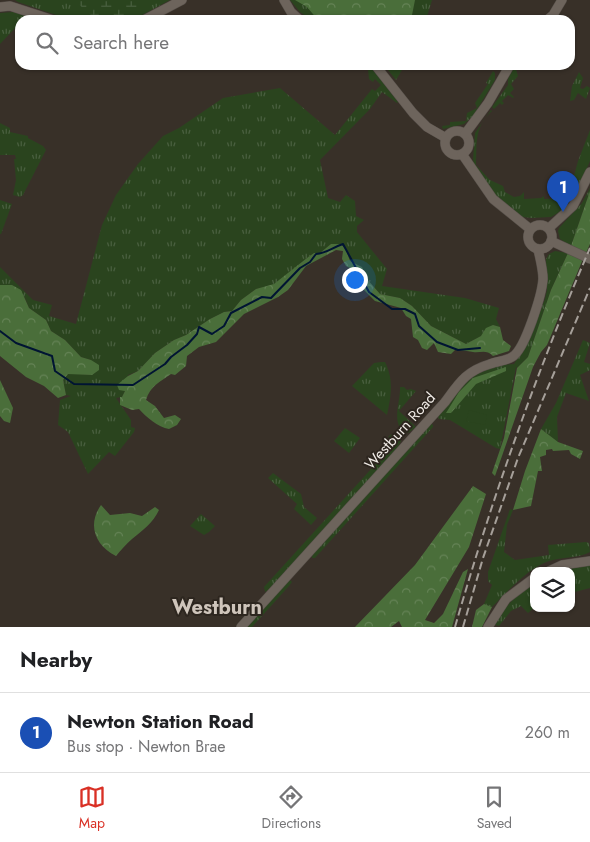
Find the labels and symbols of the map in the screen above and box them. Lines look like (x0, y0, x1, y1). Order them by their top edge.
pin: 1 (547, 171, 579, 212)
your location (342, 267, 368, 293)
street label: Westburn Road (359, 387, 441, 475)
district label: Westburn (172, 593, 262, 622)

